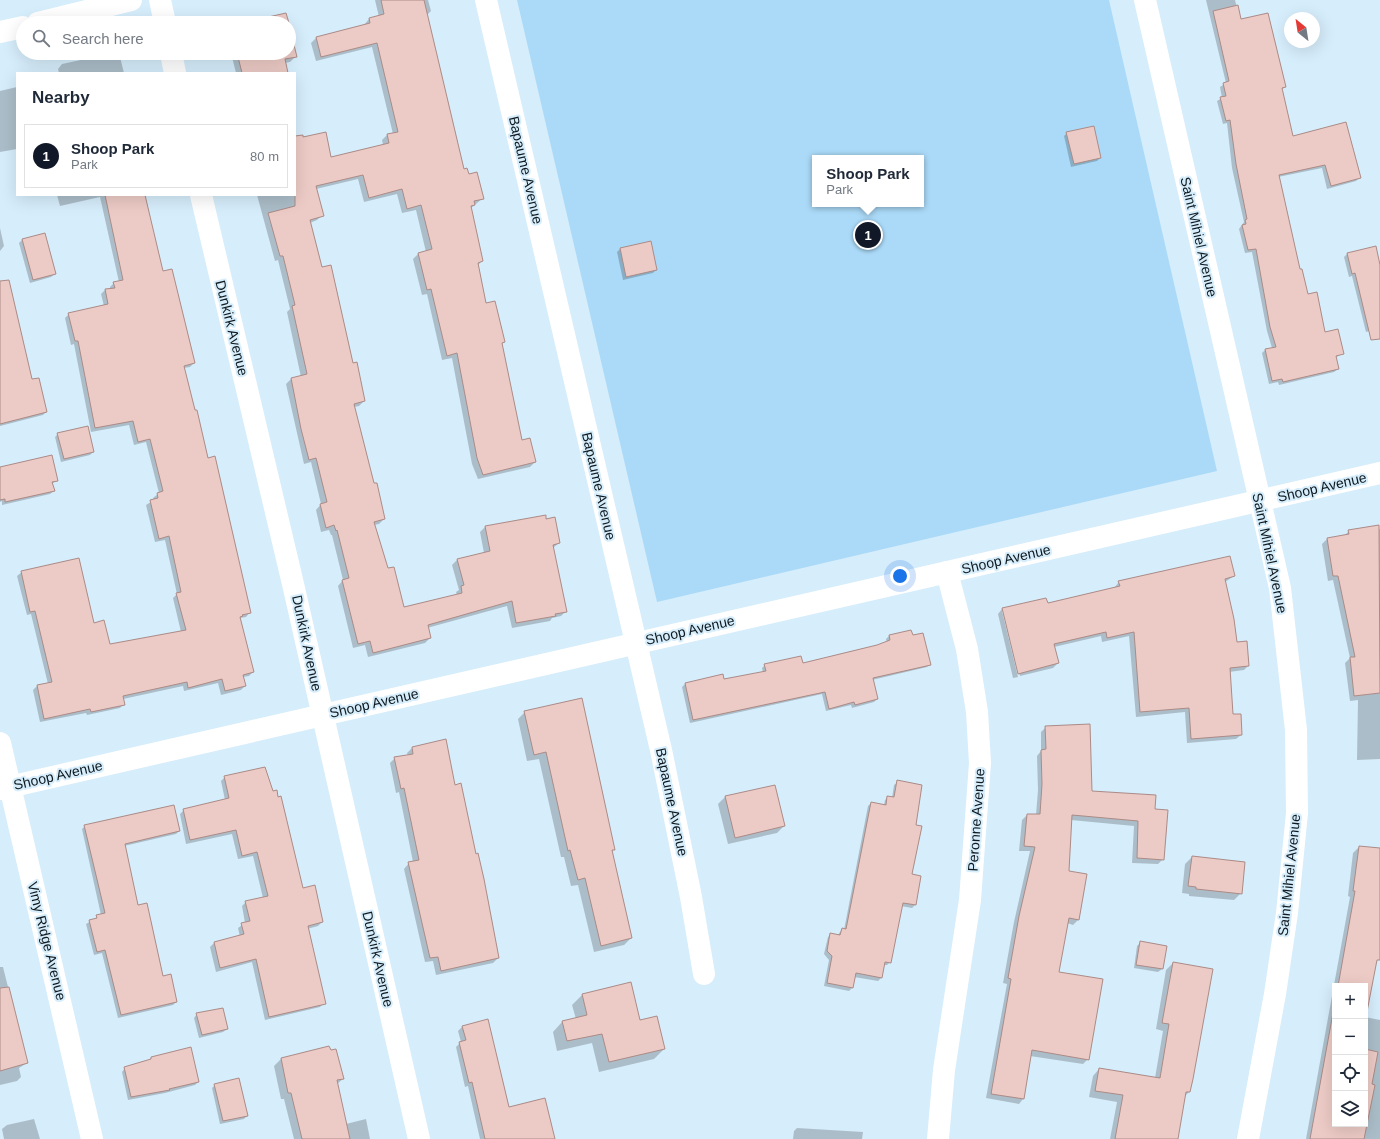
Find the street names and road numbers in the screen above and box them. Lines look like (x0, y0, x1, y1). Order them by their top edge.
street label: Bapaume Avenue (506, 114, 546, 226)
street label: Saint Mihiel Avenue (1177, 175, 1221, 299)
street label: Dunkirk Avenue (212, 279, 252, 378)
street label: Bapaume Avenue (579, 430, 619, 542)
street label: Shoop Avenue (1276, 469, 1368, 505)
street label: Saint Mihiel Avenue (1249, 491, 1291, 615)
street label: Shoop Avenue (960, 541, 1052, 577)
street label: Dunkirk Avenue (289, 593, 325, 693)
street label: Shoop Avenue (644, 612, 736, 648)
street label: Shoop Avenue (328, 685, 420, 721)
street label: Bapaume Avenue (653, 746, 691, 858)
street label: Shoop Avenue (12, 757, 104, 793)
street label: Peronne Avenue (964, 768, 988, 872)
street label: Saint Mihiel Avenue (1275, 813, 1303, 937)
street label: Vimy Ridge Avenue (25, 880, 70, 1002)
street label: Dunkirk Avenue (359, 910, 397, 1009)

